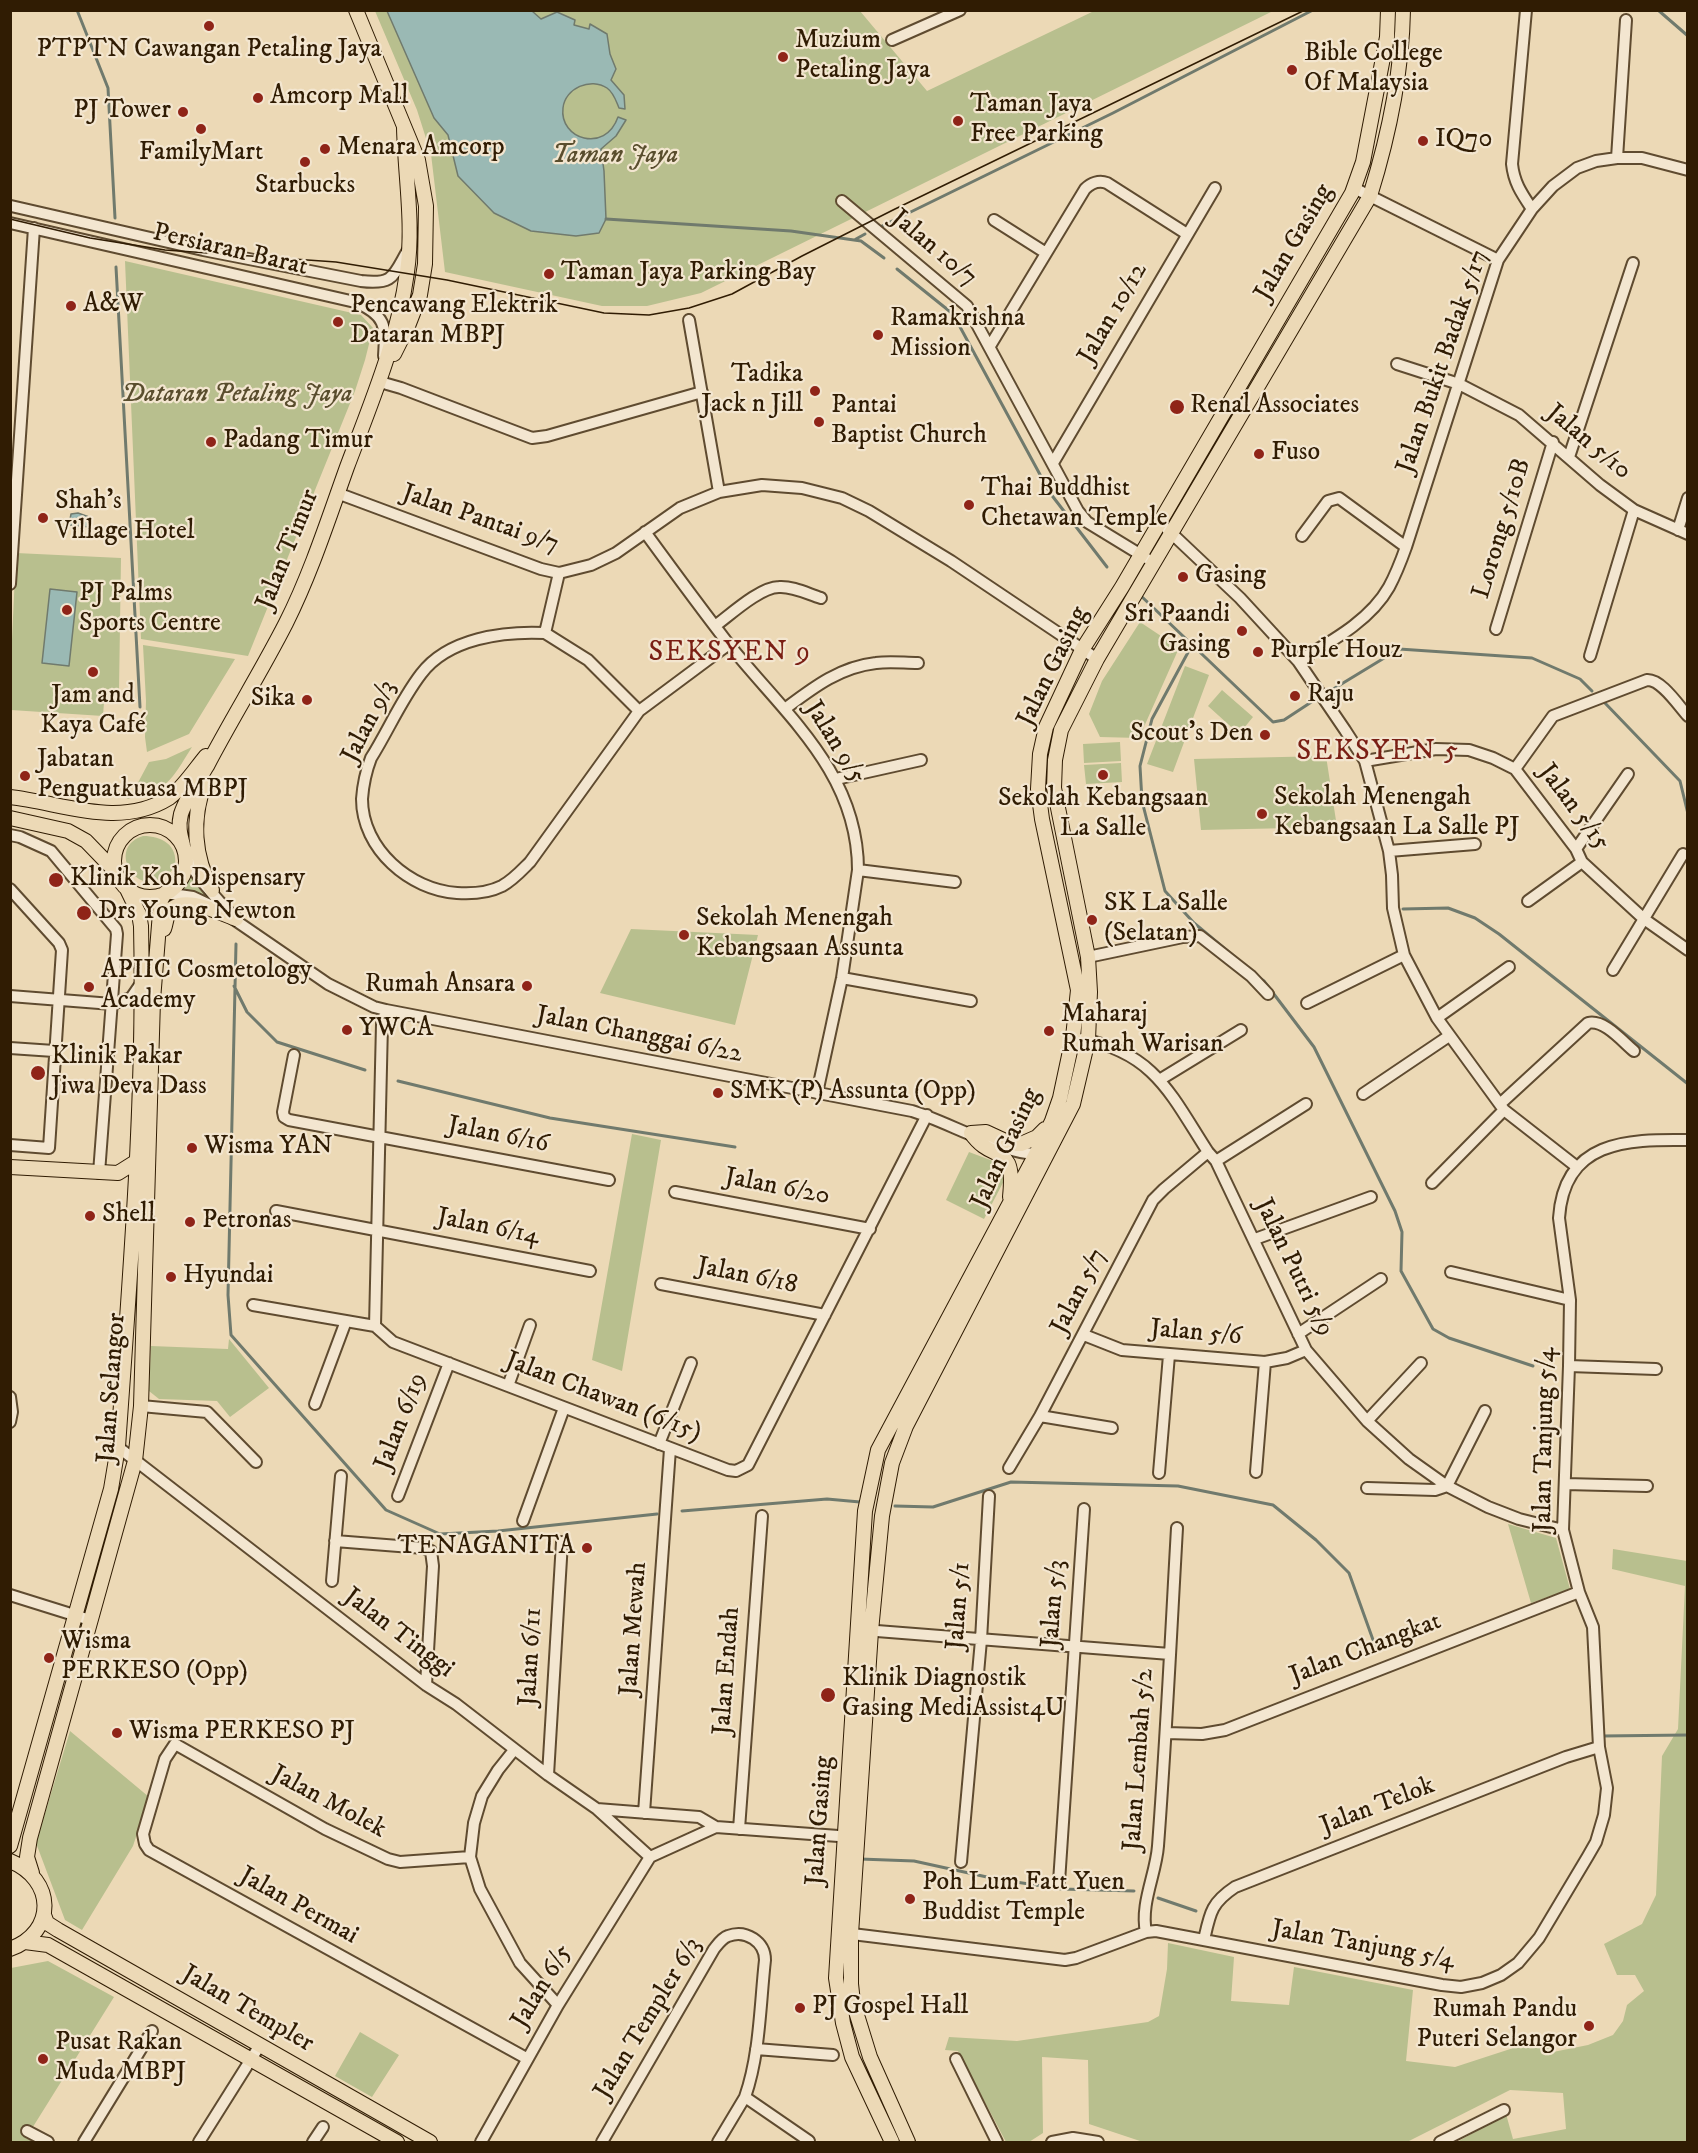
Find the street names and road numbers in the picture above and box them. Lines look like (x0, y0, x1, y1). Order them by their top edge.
street label: Jalan Gasing (1249, 179, 1341, 307)
street label: Jalan 10/7 (883, 204, 983, 294)
street label: Persiaran Barat (150, 218, 310, 284)
street label: Jalan Bukit Badak 5/17 (1391, 246, 1497, 478)
street label: Jalan 10/12 (1073, 258, 1155, 370)
street label: Jalan 5/10 (1539, 398, 1637, 488)
street label: Lorong 5/10B (1467, 455, 1539, 603)
street label: Jalan Pantai 9/7 (397, 479, 563, 561)
street label: Jalan Timur (251, 485, 327, 615)
street label: Jalan Gasing (1012, 602, 1096, 732)
street label: Jalan 9/3 (336, 675, 404, 769)
street label: Jalan 9/5 (796, 696, 872, 790)
street label: Jalan 5/15 (1530, 758, 1616, 858)
street label: Jalan Changgai 6/22 (533, 1001, 745, 1071)
street label: Jalan Gasing (965, 1084, 1049, 1214)
street label: Jalan 6/16 (445, 1111, 551, 1161)
street label: Jalan 6/20 (722, 1163, 832, 1213)
street label: Jalan Putri 5/9 (1246, 1194, 1340, 1342)
street label: Jalan 6/14 (434, 1203, 542, 1253)
street label: Jalan 5/7 (1045, 1244, 1115, 1340)
street label: Jalan 6/18 (694, 1252, 800, 1302)
street label: Jalan Selangor (92, 1312, 134, 1464)
street label: Jalan 5/6 (1149, 1314, 1243, 1354)
street label: Jalan Chawan (6/15) (500, 1346, 706, 1450)
street label: Jalan Tanjung 5/4 (1529, 1347, 1563, 1533)
street label: Jalan 6/19 (369, 1369, 435, 1475)
street label: Jalan 5/3 (1036, 1559, 1074, 1649)
street label: Jalan Mewah (615, 1561, 655, 1697)
street label: Jalan 5/1 (941, 1561, 979, 1651)
street label: Jalan Tinggi (336, 1582, 460, 1686)
street label: Jalan Endah (708, 1606, 748, 1736)
street label: Jalan 6/11 (514, 1607, 550, 1707)
street label: Jalan Changkat (1286, 1607, 1446, 1693)
street label: Jalan Lembah 5/2 (1118, 1668, 1162, 1852)
street label: Jalan Gasing (801, 1755, 841, 1887)
street label: Jalan Molek (265, 1760, 391, 1846)
street label: Jalan Telok (1316, 1771, 1440, 1843)
street label: Jalan Permai (233, 1862, 363, 1952)
street label: Jalan Tanjung 5/4 (1269, 1915, 1457, 1977)
street label: Jalan Templer 6/3 (588, 1932, 710, 2106)
street label: Jalan 6/5 (506, 1939, 580, 2035)
street label: Jalan Templer (175, 1960, 319, 2060)

